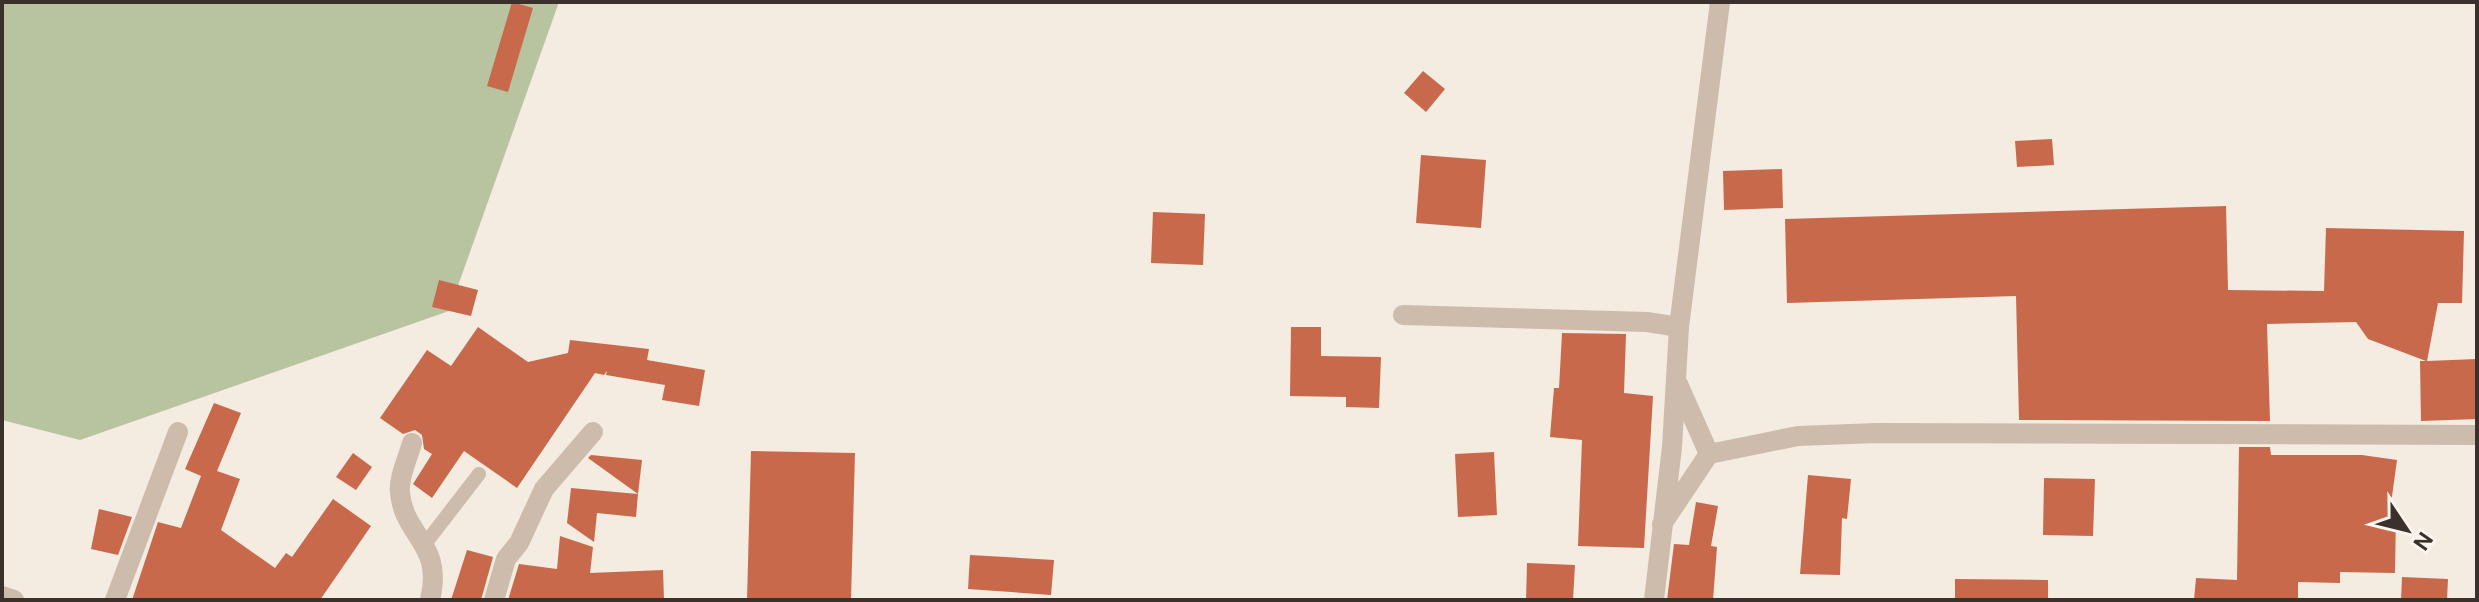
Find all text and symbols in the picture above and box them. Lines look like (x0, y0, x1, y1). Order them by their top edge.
north arrow (2367, 490, 2447, 570)
text: N (2406, 526, 2439, 556)

